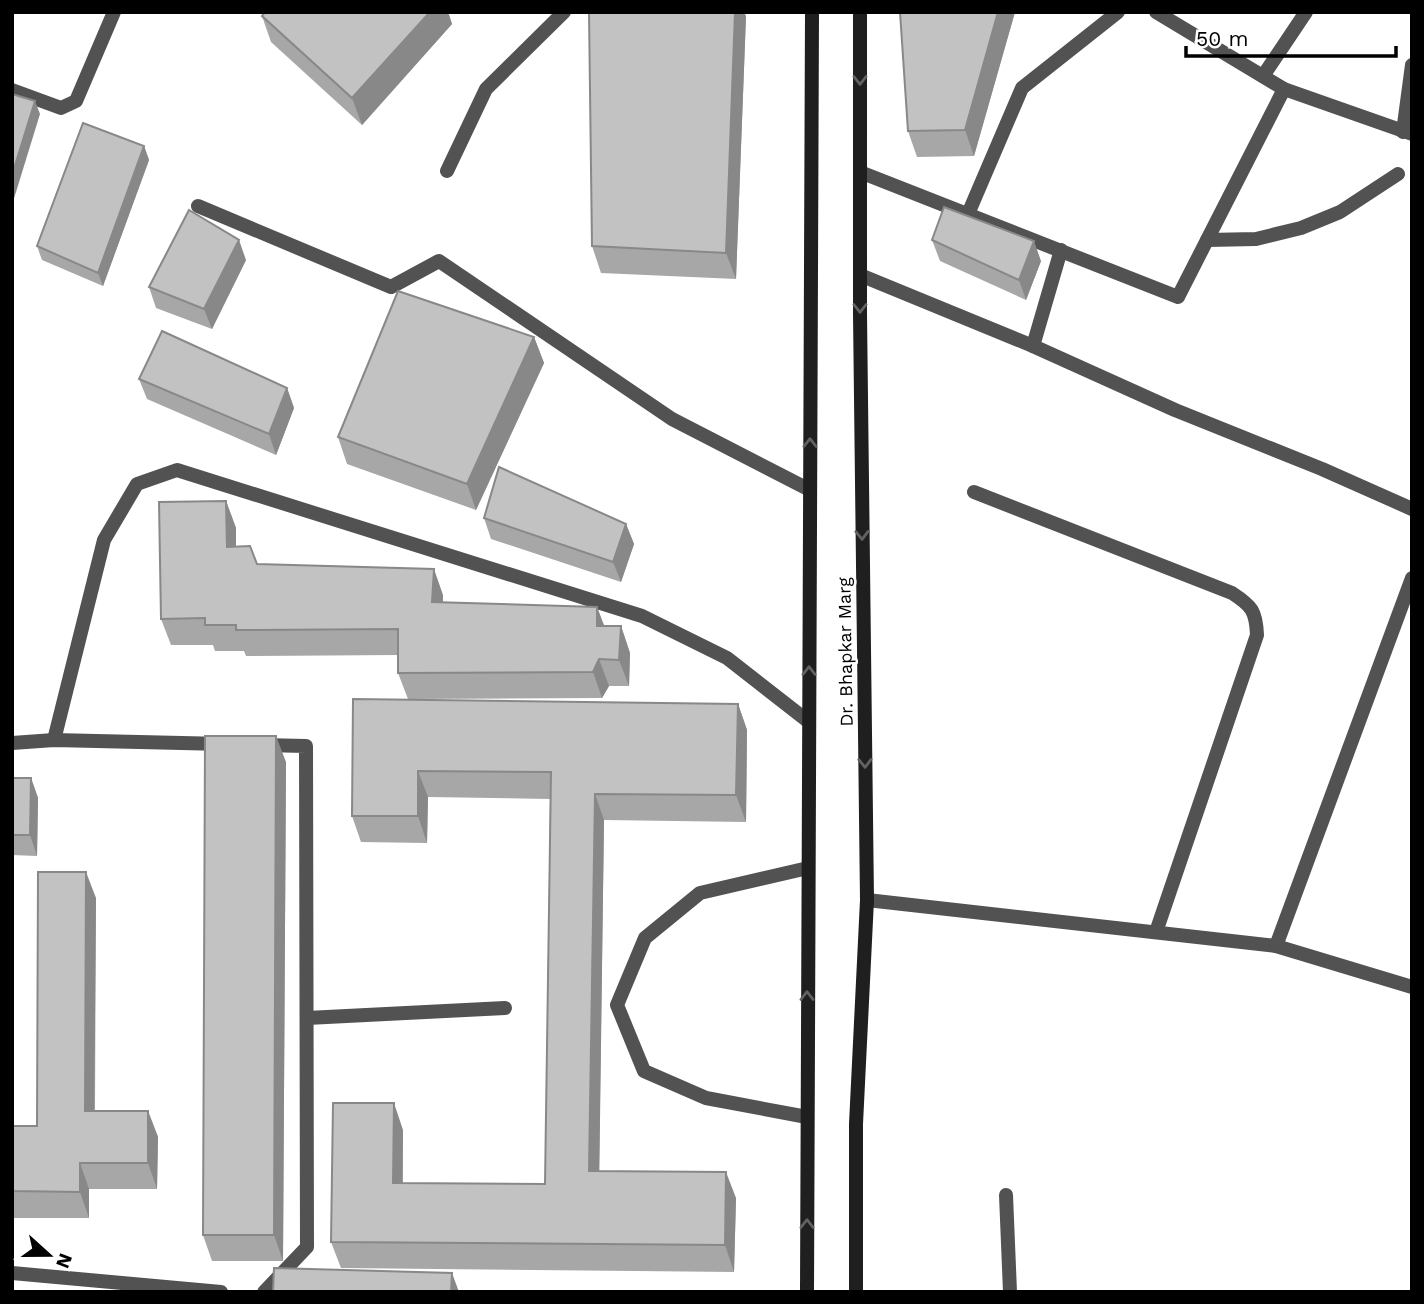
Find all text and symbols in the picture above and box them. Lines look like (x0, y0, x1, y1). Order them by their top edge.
scale bar (1186, 14, 1396, 58)
text: 50 m (1196, 26, 1248, 51)
one-way arrow (852, 76, 868, 86)
one-way arrow (852, 303, 868, 314)
one-way arrow (802, 437, 818, 448)
one-way arrow (855, 530, 870, 541)
street label: Dr. Bhapkar Marg (833, 577, 857, 727)
one-way arrow (801, 665, 817, 675)
one-way arrow (858, 758, 873, 769)
one-way arrow (799, 990, 815, 1001)
one-way arrow (799, 1218, 815, 1228)
north arrow (14, 1220, 84, 1290)
text: N (51, 1250, 78, 1272)

